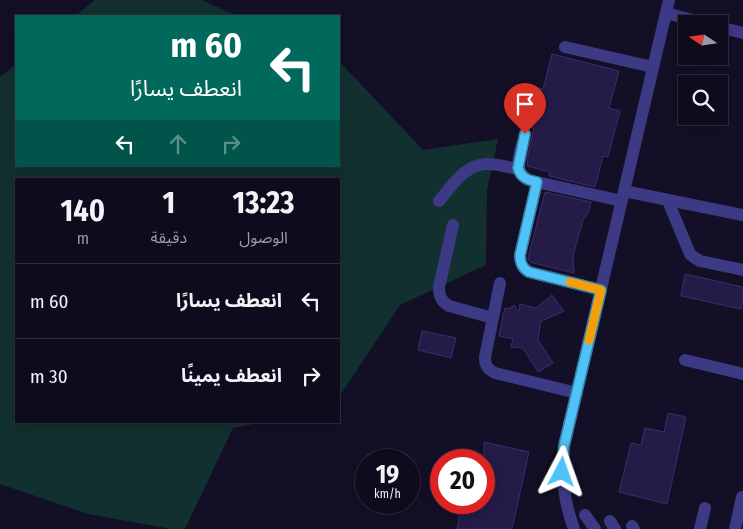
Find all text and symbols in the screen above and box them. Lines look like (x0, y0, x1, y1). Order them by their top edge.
north arrow (678, 15, 728, 65)
map controls (678, 15, 728, 125)
text: 60 m (171, 24, 242, 66)
icon: left (260, 35, 325, 100)
text: انعطف يسارًا (130, 75, 242, 102)
button: search (678, 75, 728, 125)
pin (504, 83, 546, 134)
icon: arrive (511, 90, 539, 118)
icon: left (111, 130, 139, 158)
icon: ahead (164, 130, 192, 158)
icon: right (217, 130, 245, 158)
text: 1 (162, 185, 175, 221)
text: 13:23 (233, 185, 294, 221)
text: 140 (61, 193, 105, 229)
text: دقيقة (151, 228, 187, 247)
text: الوصول (239, 228, 288, 247)
text: m (77, 229, 89, 248)
icon: left (297, 287, 325, 315)
text: انعطف يسارًا (176, 289, 282, 312)
text: 60 m (30, 290, 68, 313)
icon: right (297, 362, 325, 390)
text: انعطف يمينًا (181, 364, 282, 387)
text: 30 m (30, 365, 68, 388)
position arrow (535, 445, 587, 497)
speed limit sign: 20 (430, 449, 495, 514)
text: 19 (376, 460, 399, 490)
text: km/h (374, 487, 401, 501)

